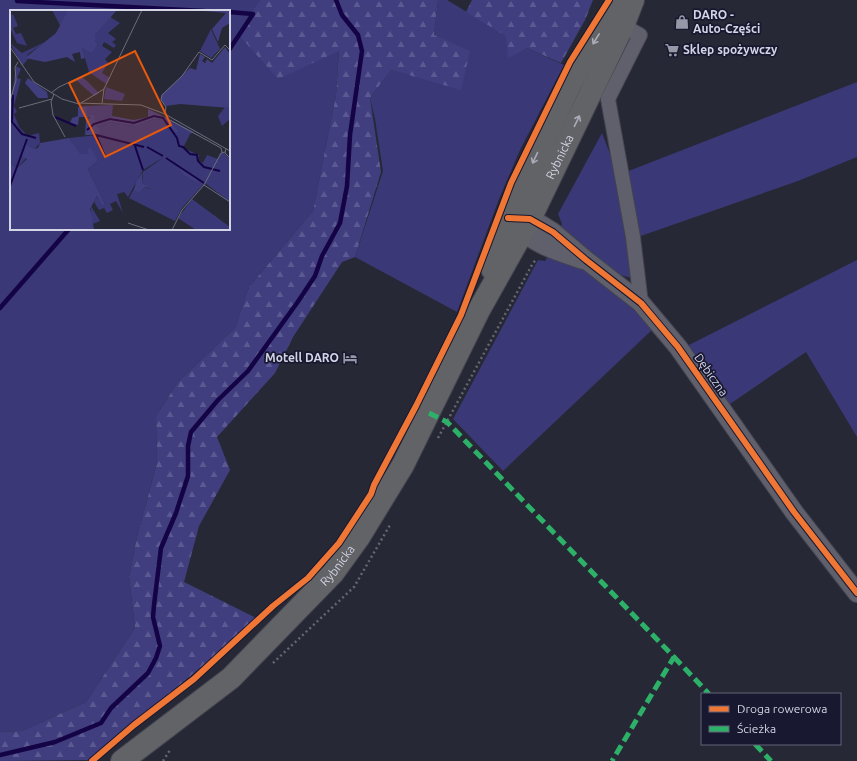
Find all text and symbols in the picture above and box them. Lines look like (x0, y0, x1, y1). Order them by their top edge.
place label: DARO - Auto-Części (693, 8, 760, 36)
inset map (10, 10, 230, 230)
shop icon: DARO - Auto-Części (674, 14, 690, 30)
one-way arrow (591, 33, 599, 45)
supermarket icon: Sklep spożywczy (664, 42, 680, 58)
place label: Sklep spożywczy (683, 43, 778, 56)
one-way arrow (574, 115, 581, 127)
street label: Rybnicka (543, 132, 576, 181)
one-way arrow (531, 151, 538, 163)
hotel icon: Motell DARO (342, 350, 358, 366)
place label: Motell DARO (265, 351, 339, 364)
street label: Dębiczna (692, 351, 731, 399)
street label: Rybnicka (317, 542, 357, 588)
legend (701, 693, 841, 745)
text: Droga rowerowa (737, 702, 827, 715)
text: Ścieżka (737, 722, 776, 735)

